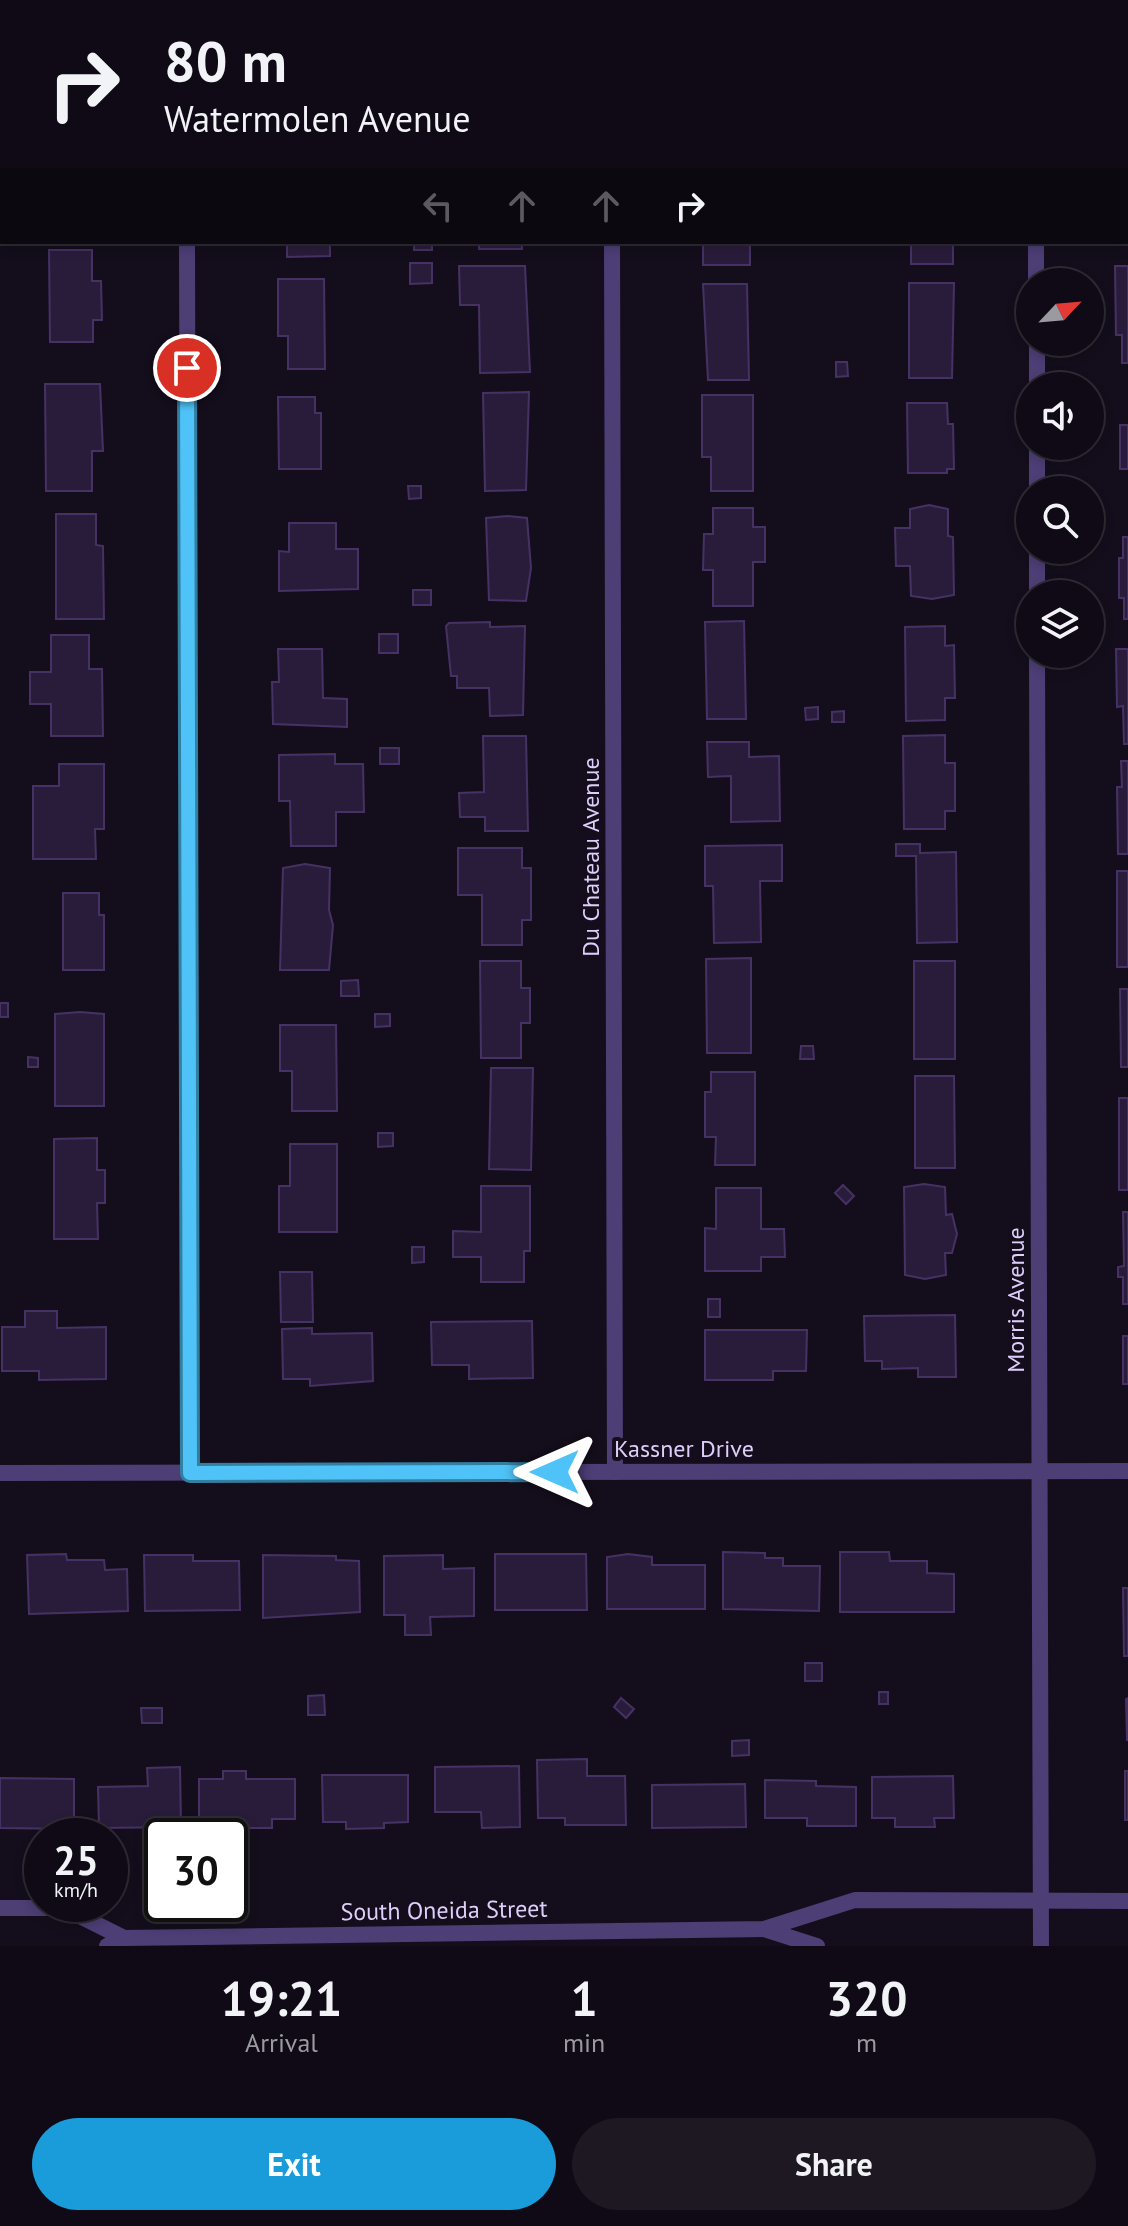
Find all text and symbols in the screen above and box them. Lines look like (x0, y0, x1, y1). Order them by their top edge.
text: 80 m (164, 25, 287, 97)
icon: right (32, 32, 136, 136)
text: Watermolen Avenue (164, 95, 470, 142)
icon: left (416, 184, 460, 228)
icon: ahead (500, 184, 544, 228)
icon: ahead (584, 184, 628, 228)
icon: right (668, 184, 712, 228)
north arrow (1016, 268, 1104, 356)
map controls (1016, 268, 1104, 668)
pin (153, 334, 221, 402)
icon: arrive (165, 346, 209, 390)
button: sound (1016, 372, 1104, 460)
button: search (1016, 476, 1104, 564)
button: layers (1016, 580, 1104, 668)
street label: Du Chateau Avenue (575, 757, 606, 957)
street label: Morris Avenue (1000, 1227, 1031, 1373)
position arrow (513, 1430, 597, 1514)
street label: Kassner Drive (614, 1433, 754, 1464)
speed limit sign: 30 (144, 1818, 248, 1922)
text: 25 (53, 1834, 99, 1886)
text: km/h (54, 1877, 98, 1903)
street label: South Oneida Street (340, 1893, 548, 1927)
text: 19:21 (221, 1967, 342, 2029)
text: 1 (570, 1967, 598, 2029)
text: 320 (826, 1967, 907, 2029)
text: Arrival (245, 2026, 318, 2059)
text: min (563, 2026, 605, 2059)
text: m (856, 2026, 877, 2059)
button: Exit (32, 2118, 556, 2210)
button: Share (572, 2118, 1096, 2210)

